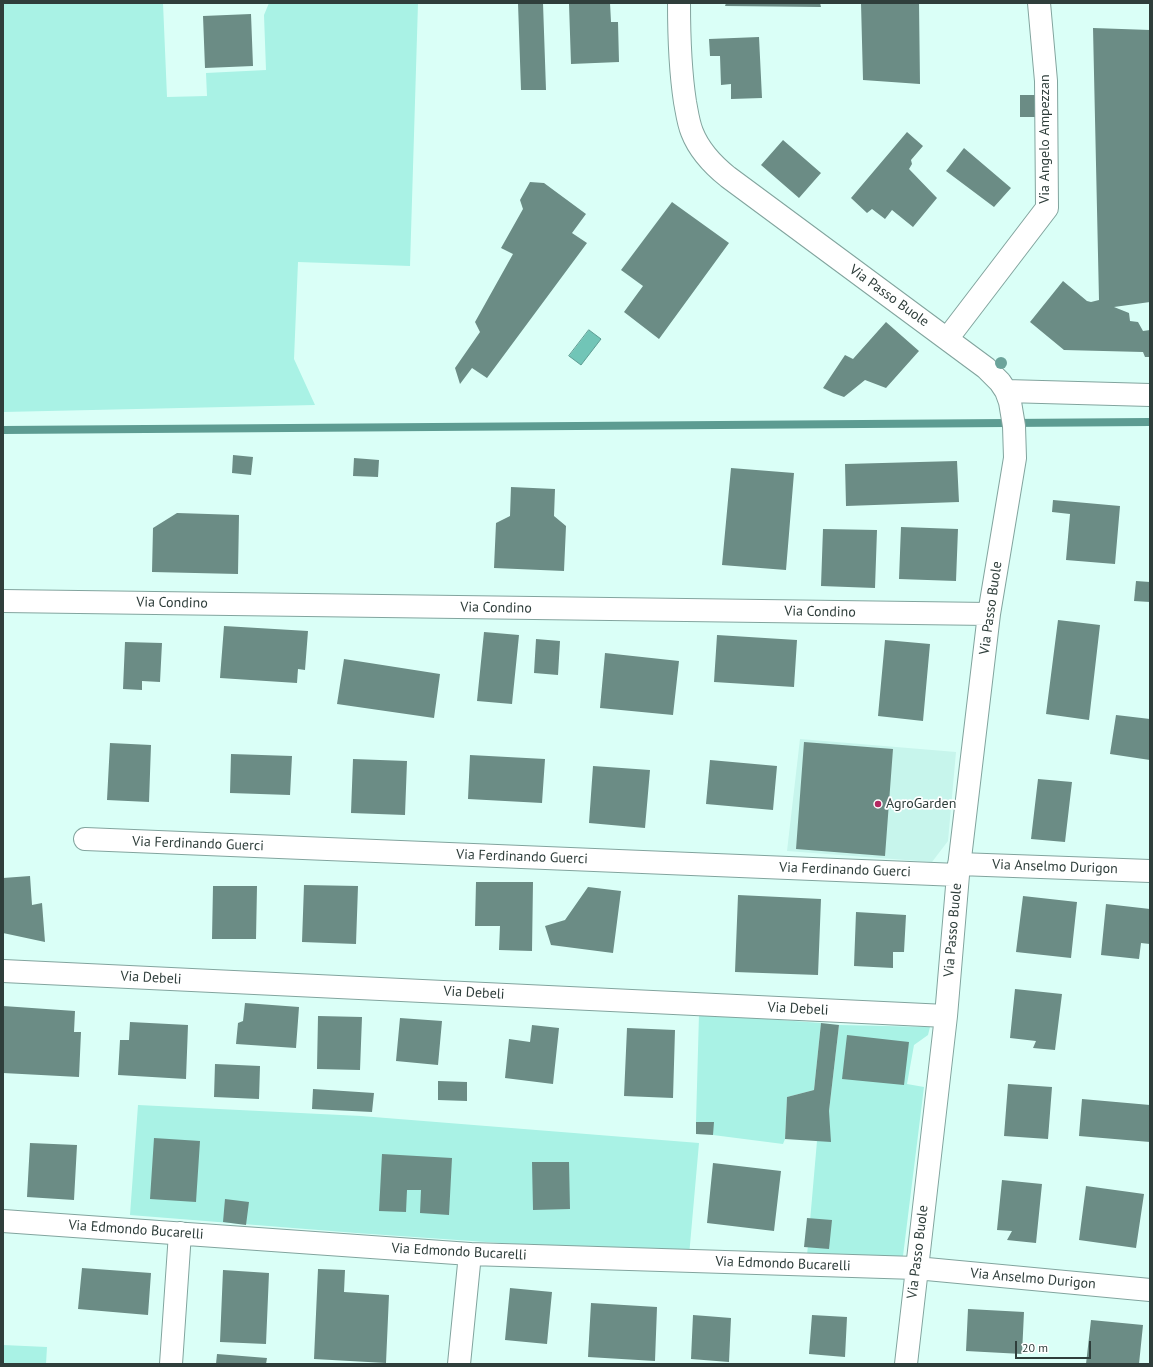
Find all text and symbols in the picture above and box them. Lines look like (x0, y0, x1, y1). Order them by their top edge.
street label: Via Angelo Ampezzan (1037, 74, 1053, 204)
street label: Via Passo Buole (846, 262, 932, 330)
street label: Via Passo Buole (976, 560, 1006, 656)
street label: Via Condino (136, 594, 208, 612)
street label: Via Condino (460, 599, 532, 617)
street label: Via Condino (784, 603, 856, 621)
place label: AgroGarden (886, 796, 956, 812)
marker: AgroGarden (873, 799, 883, 809)
street label: Via Ferdinando Guerci (132, 833, 264, 855)
street label: Via Ferdinando Guerci (456, 846, 588, 868)
street label: Via Anselmo Durigon (992, 856, 1118, 878)
street label: Via Ferdinando Guerci (779, 859, 911, 881)
street label: Via Passo Buole (941, 882, 965, 978)
street label: Via Debeli (120, 968, 182, 988)
street label: Via Debeli (443, 983, 505, 1003)
street label: Via Debeli (767, 999, 829, 1019)
street label: Via Passo Buole (904, 1204, 932, 1300)
street label: Via Edmondo Bucarelli (68, 1217, 204, 1243)
street label: Via Edmondo Bucarelli (391, 1240, 527, 1264)
street label: Via Edmondo Bucarelli (715, 1253, 851, 1275)
street label: Via Anselmo Durigon (970, 1265, 1096, 1293)
scale bar (1017, 1333, 1093, 1359)
text: 20 m (1022, 1340, 1048, 1355)

